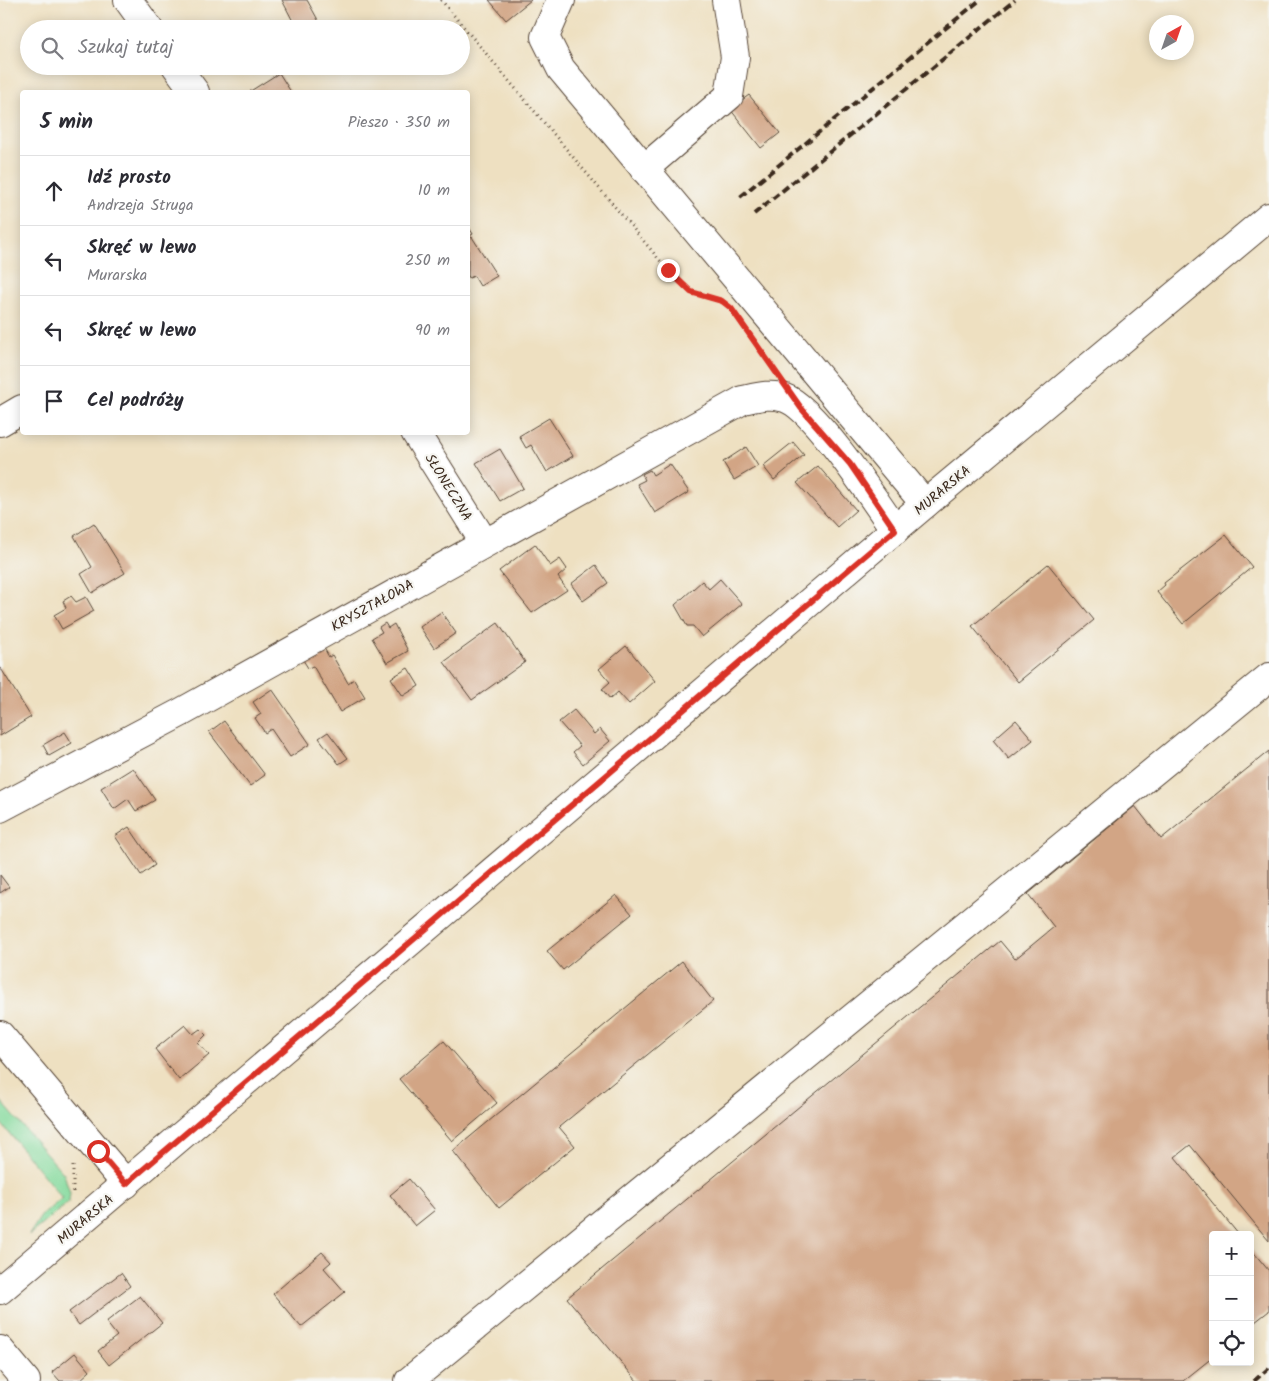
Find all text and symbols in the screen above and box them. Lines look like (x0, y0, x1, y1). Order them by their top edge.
north arrow (1149, 15, 1194, 60)
search box (20, 20, 470, 75)
text: Szukaj tutaj (78, 33, 173, 63)
icon: search (38, 34, 66, 62)
text: 5 min (40, 106, 93, 139)
text: Pieszo · 350 m (348, 110, 450, 135)
text: Idź prosto (87, 163, 171, 193)
icon: ahead (40, 177, 68, 205)
text: 10 m (418, 178, 450, 203)
text: Andrzeja Struga (87, 193, 194, 218)
text: Skręć w lewo (87, 233, 196, 263)
icon: left (40, 247, 68, 275)
text: 250 m (405, 248, 450, 273)
route end (657, 259, 680, 282)
text: Murarska (87, 263, 147, 288)
text: Skręć w lewo (87, 316, 196, 346)
icon: left (40, 317, 68, 345)
text: 90 m (415, 318, 450, 343)
text: Cel podróży (87, 386, 184, 416)
icon: arrive (40, 387, 68, 415)
street label: SŁONECZNA (419, 450, 478, 526)
street label: MURARSKA (909, 460, 976, 521)
street label: KRYSZTAŁOWA (327, 574, 418, 638)
route start (87, 1140, 110, 1163)
street label: MURARSKA (52, 1189, 119, 1250)
map controls (1209, 1231, 1254, 1366)
button: + (1209, 1231, 1254, 1276)
button: − (1209, 1276, 1254, 1321)
button: locate (1209, 1321, 1254, 1366)

